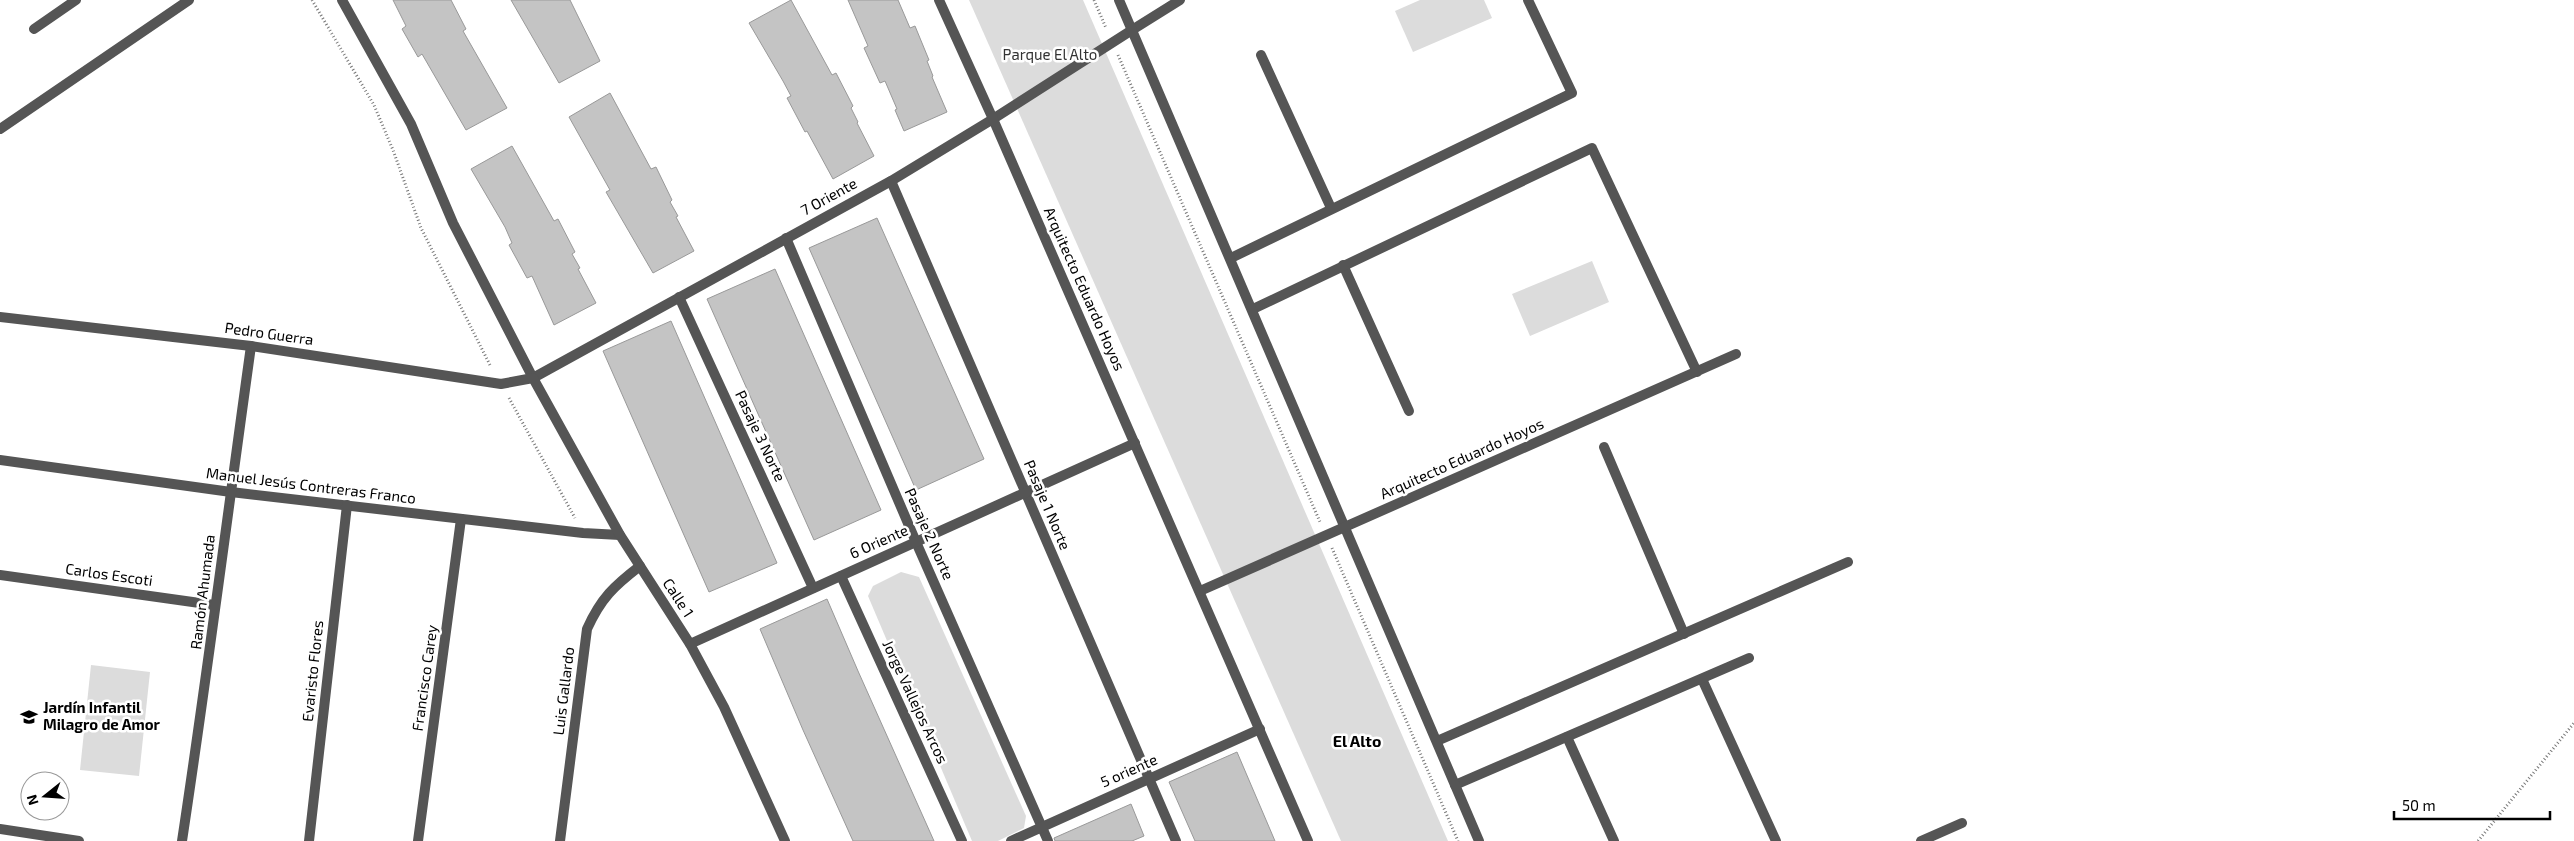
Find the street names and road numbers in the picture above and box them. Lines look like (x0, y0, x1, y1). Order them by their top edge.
street label: 7 Oriente (797, 173, 860, 219)
street label: Arquitecto Eduardo Hoyos (1041, 204, 1129, 373)
street label: Pedro Guerra (224, 318, 315, 348)
street label: Pasaje 3 Norte (731, 387, 790, 484)
street label: Arquitecto Eduardo Hoyos (1377, 414, 1546, 502)
street label: Pasaje 1 Norte (1020, 457, 1075, 553)
street label: Manuel Jesús Contreras Franco (205, 463, 417, 507)
street label: Pasaje 2 Norte (901, 485, 958, 583)
street label: 6 Oriente (847, 520, 911, 562)
street label: Ramón Ahumada (186, 533, 218, 650)
street label: Carlos Escoti (64, 559, 154, 589)
street label: Calle 1 (660, 574, 698, 620)
street label: Evaristo Flores (298, 619, 326, 723)
street label: Francisco Carey (408, 624, 440, 732)
street label: Jorge Vallejos Arcos (878, 637, 952, 767)
street label: Luis Gallardo (549, 646, 577, 736)
street label: 5 oriente (1097, 750, 1160, 791)

